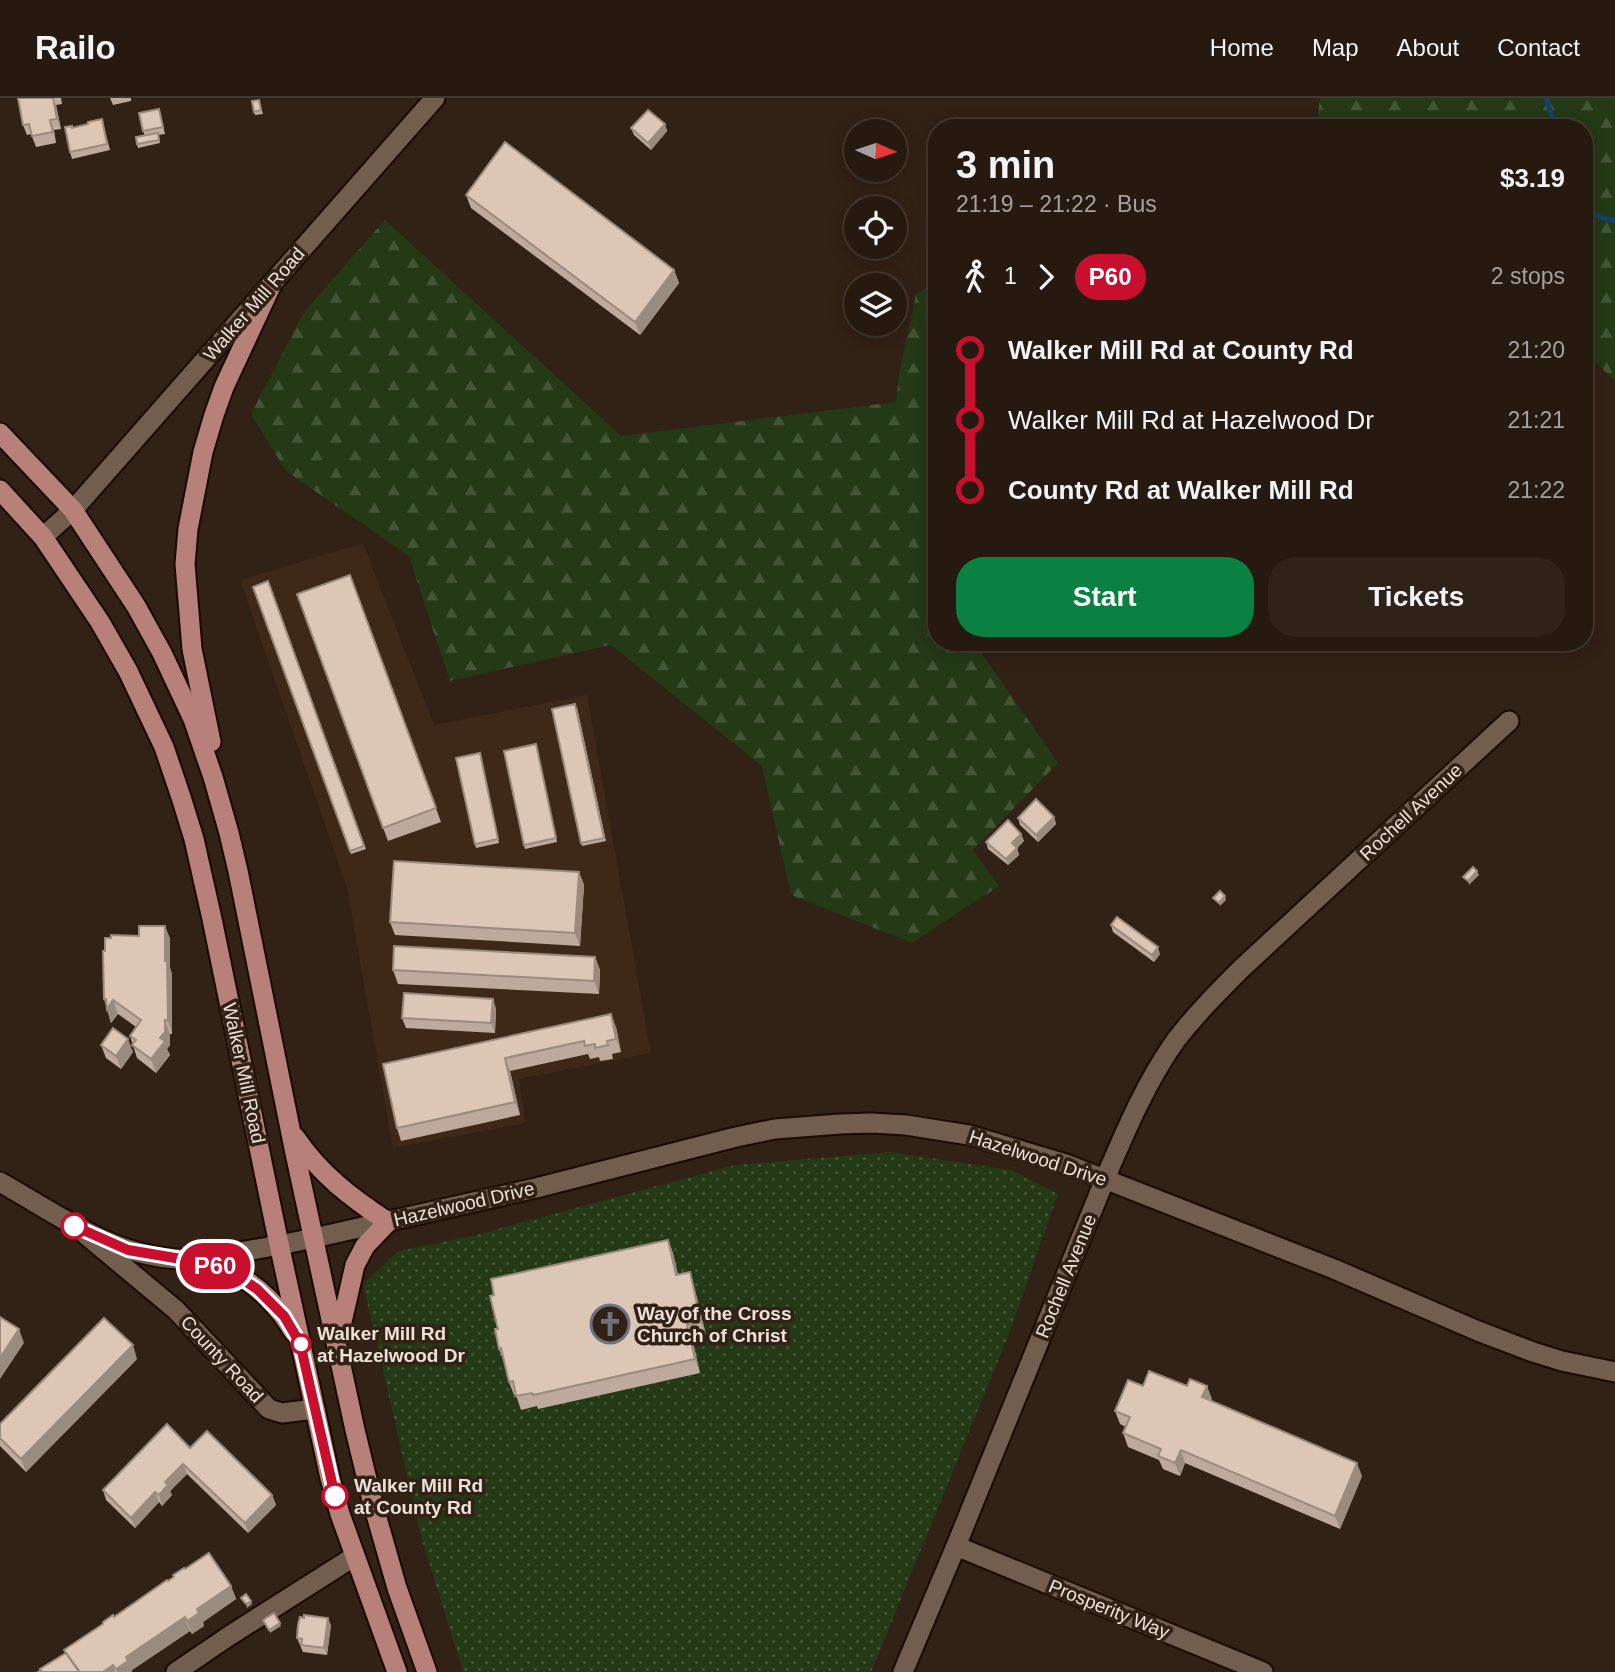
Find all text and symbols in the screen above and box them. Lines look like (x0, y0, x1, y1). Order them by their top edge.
text: Railo (35, 29, 116, 66)
text: Home (1210, 34, 1274, 61)
text: Map (1312, 34, 1359, 61)
text: About (1397, 34, 1459, 61)
text: Contact (1497, 34, 1580, 61)
north arrow (844, 119, 906, 182)
map controls (844, 119, 907, 336)
text: 3 min (956, 144, 1055, 186)
text: $3.19 (1500, 163, 1565, 193)
text: 21:19 – 21:22 · Bus (956, 191, 1157, 217)
button: locate (844, 196, 907, 259)
street label: Walker Mill Road (199, 243, 309, 365)
icon: walk (956, 258, 994, 296)
icon: forward (1027, 258, 1065, 296)
text: 1 (1004, 263, 1017, 289)
text: P60 (1089, 263, 1132, 290)
text: 2 stops (1491, 263, 1565, 289)
button: layers (844, 273, 907, 336)
text: Walker Mill Rd at County Rd (1008, 335, 1354, 365)
text: 21:20 (1507, 337, 1565, 363)
text: Walker Mill Rd at Hazelwood Dr (1008, 405, 1374, 435)
text: 21:21 (1507, 407, 1565, 433)
text: County Rd at Walker Mill Rd (1008, 475, 1354, 505)
text: 21:22 (1507, 477, 1565, 503)
button: Start (956, 557, 1254, 637)
button: Tickets (1268, 557, 1565, 637)
street label: Rochell Avenue (1356, 759, 1466, 865)
street label: Walker Mill Road (219, 1001, 269, 1145)
street label: Hazelwood Drive (966, 1126, 1110, 1190)
street label: Hazelwood Drive (392, 1178, 536, 1230)
street label: Rochell Avenue (1032, 1211, 1100, 1341)
unlabelled marker (61, 1213, 87, 1239)
line badge: P60 (175, 1243, 255, 1289)
text: P60 (194, 1252, 236, 1279)
church icon: Way of the Cross Church of Christ (589, 1303, 631, 1345)
place label: Way of the Cross Church of Christ (637, 1303, 792, 1346)
street label: County Road (177, 1311, 267, 1407)
place label: Walker Mill Rd at Hazelwood Dr (317, 1323, 465, 1366)
marker: Walker Mill Rd at Hazelwood Dr (291, 1334, 311, 1354)
place label: Walker Mill Rd at County Rd (354, 1475, 483, 1518)
marker: Walker Mill Rd at County Rd (322, 1483, 348, 1509)
street label: Prosperity Way (1046, 1575, 1173, 1643)

